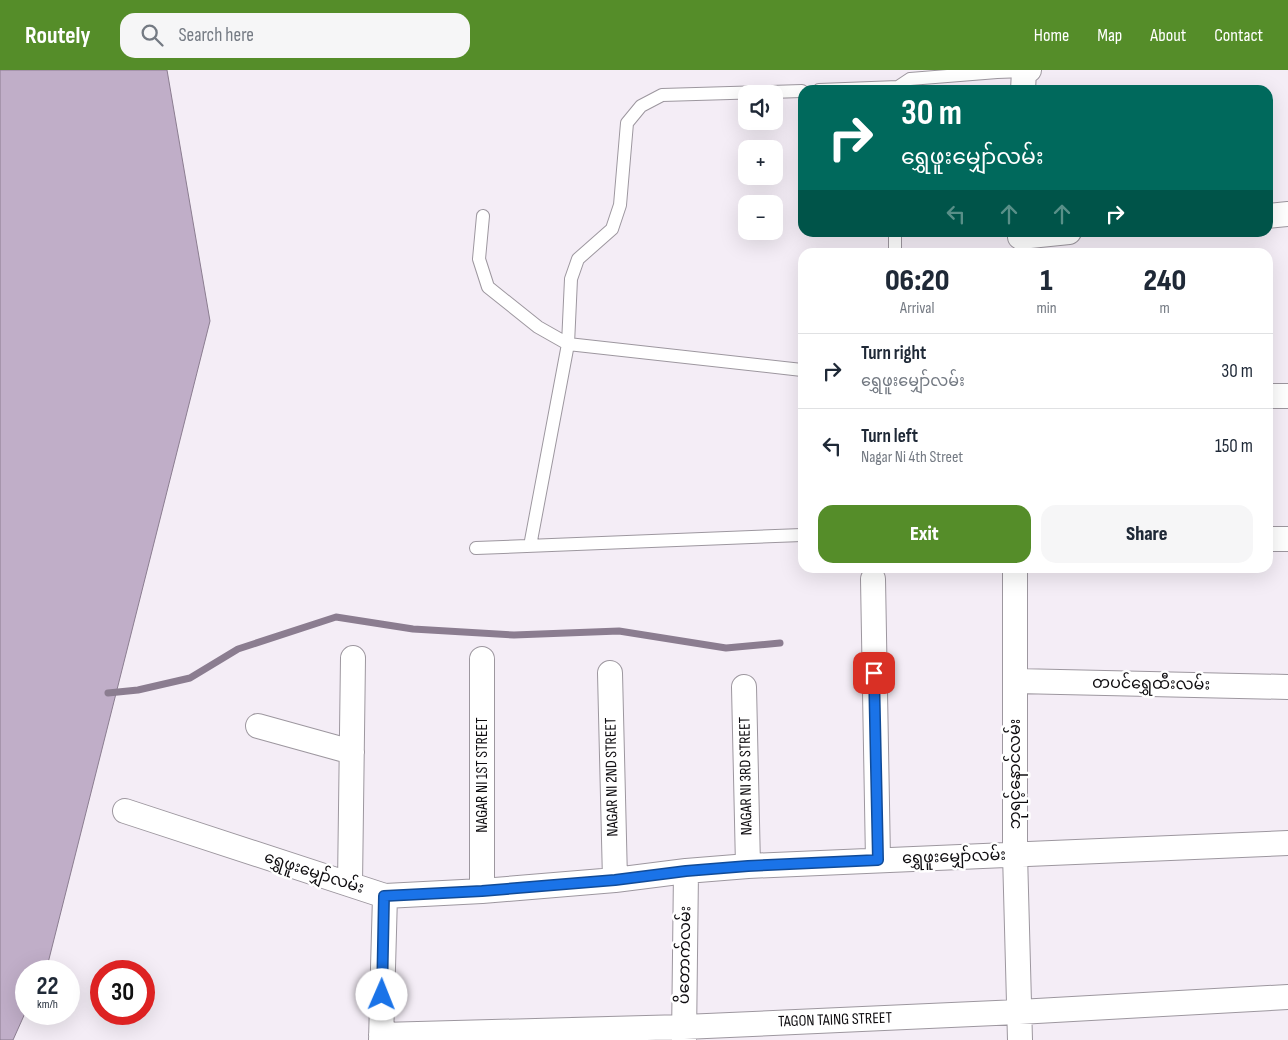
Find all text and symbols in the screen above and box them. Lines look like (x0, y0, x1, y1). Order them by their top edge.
search box (120, 13, 470, 58)
text: Routely (25, 21, 90, 50)
icon: search (138, 21, 166, 49)
text: Search here (178, 24, 254, 47)
text: Home (1034, 25, 1069, 46)
text: Map (1097, 25, 1122, 46)
text: About (1150, 25, 1186, 46)
text: Contact (1214, 25, 1263, 46)
map controls (738, 85, 783, 240)
button: sound (738, 85, 783, 130)
text: 30 m (901, 92, 962, 135)
icon: right (818, 105, 883, 170)
button: + (738, 140, 783, 185)
text: ရွှေဖူးမျှော်လမ်း (901, 144, 1044, 171)
button: − (738, 195, 783, 240)
icon: left (942, 200, 970, 228)
icon: ahead (995, 200, 1023, 228)
icon: ahead (1048, 200, 1076, 228)
icon: right (1101, 200, 1129, 228)
text: 06:20 (885, 263, 950, 299)
text: 1 (1040, 263, 1053, 299)
text: 240 (1143, 263, 1186, 299)
text: Arrival (900, 299, 934, 318)
text: min (1036, 299, 1057, 318)
text: m (1160, 299, 1170, 318)
text: Turn right (861, 342, 926, 365)
icon: right (818, 357, 846, 385)
text: 30 m (1221, 360, 1253, 383)
text: ရွှေဖူးမျှော်လမ်း (861, 372, 965, 391)
text: Turn left (861, 425, 918, 448)
icon: left (818, 432, 846, 460)
text: 150 m (1215, 435, 1253, 458)
text: Nagar Ni 4th Street (861, 448, 963, 467)
button: Exit (818, 505, 1031, 563)
button: Share (1041, 505, 1253, 563)
pin (853, 652, 895, 694)
icon: arrive (860, 659, 888, 687)
street label: တပင်ရွှေထီးလမ်း (1092, 670, 1210, 698)
street label: NAGAR NI 3RD STREET (735, 716, 757, 835)
street label: NAGAR NI 1ST STREET (473, 717, 492, 833)
street label: NAGAR NI 2ND STREET (601, 717, 623, 837)
street label: ဘုရင့်နောင်လမ်း (1003, 719, 1029, 829)
street label: ရွှေဖူးမျှော်လမ်း (902, 843, 1006, 872)
street label: ရွှေဖူးမျှော်လမ်း (261, 845, 367, 902)
street label: ပိတောက်လမ်း (672, 906, 695, 1004)
speed limit sign: 30 (90, 960, 155, 1025)
position arrow (355, 968, 407, 1020)
text: 22 (37, 971, 58, 1002)
text: km/h (37, 997, 58, 1012)
street label: TAGON TAING STREET (778, 1008, 893, 1031)

